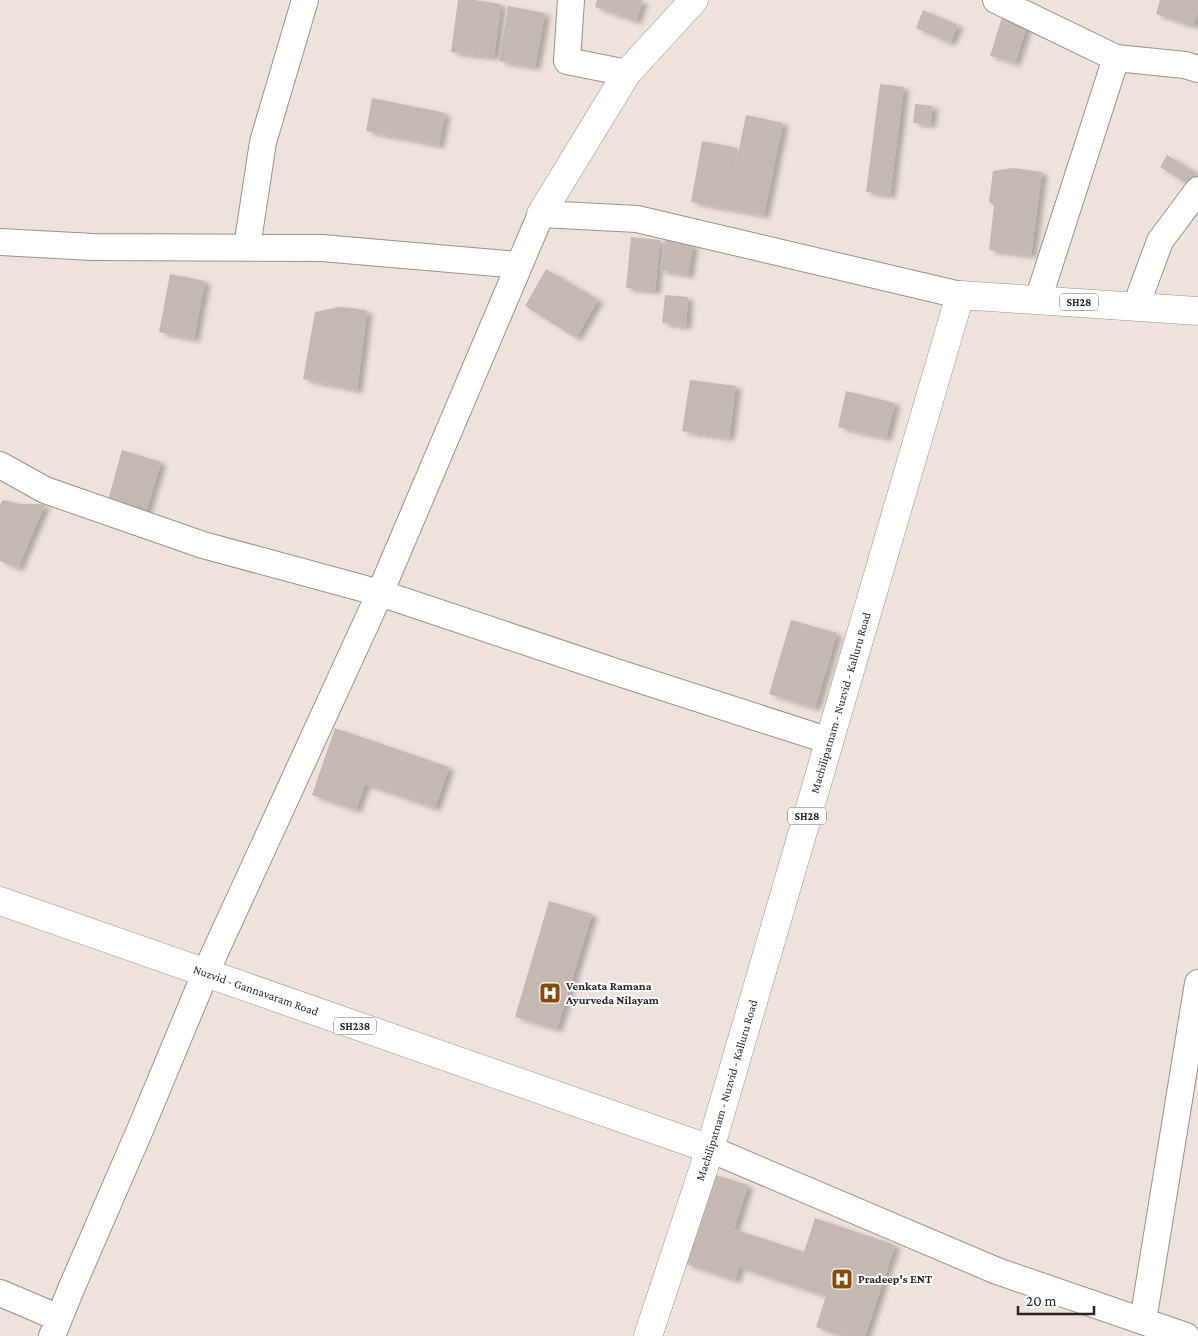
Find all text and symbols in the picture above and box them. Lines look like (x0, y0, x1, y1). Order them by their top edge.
road number: SH28 (1060, 294, 1098, 310)
street label: Machilipatnam - Nuzvid - Kalluru Road (807, 610, 874, 795)
road number: SH28 (788, 808, 826, 824)
street label: Nuzvid - Gannavaram Road (191, 962, 321, 1019)
place label: Venkata Ramana Ayurveda Nilayam (565, 979, 660, 1007)
hospital icon: Venkata Ramana Ayurveda Nilayam (538, 981, 562, 1005)
street label: Machilipatnam - Nuzvid - Kalluru Road (693, 998, 760, 1183)
road number: SH238 (334, 1018, 376, 1034)
hospital icon: Pradeep's ENT (830, 1267, 854, 1291)
place label: Pradeep's ENT (858, 1272, 932, 1286)
scale bar (1018, 1284, 1094, 1316)
text: 20 m (1026, 1293, 1057, 1309)

